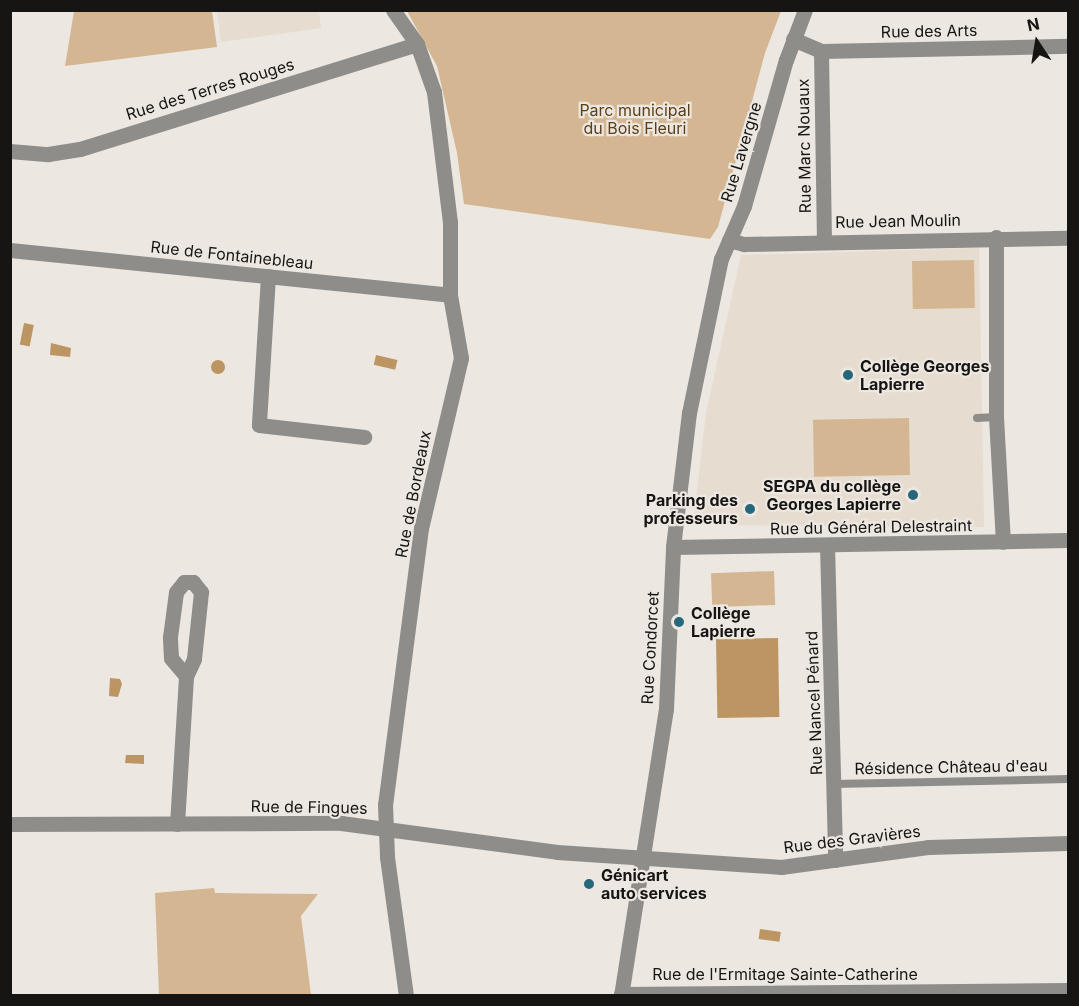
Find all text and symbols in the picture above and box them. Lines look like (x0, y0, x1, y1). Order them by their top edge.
north arrow (1007, 12, 1067, 72)
text: N (1025, 13, 1041, 35)
street label: Rue des Arts (881, 21, 977, 41)
street label: Rue des Terres Rouges (123, 54, 297, 124)
street label: Rue Marc Nouaux (793, 78, 815, 214)
park label: Parc municipal du Bois Fleuri (579, 100, 691, 138)
street label: Rue Lavergne (717, 100, 765, 204)
street label: Rue Jean Moulin (835, 210, 961, 232)
street label: Rue de Fontainebleau (150, 237, 314, 273)
place label: Collège Georges Lapierre (860, 356, 989, 394)
marker: Collège Georges Lapierre (841, 368, 855, 382)
street label: Rue de Bordeaux (391, 429, 435, 559)
place label: SEGPA du collège Georges Lapierre (763, 476, 901, 514)
marker: SEGPA du collège Georges Lapierre (906, 488, 920, 502)
place label: Parking des professeurs (644, 490, 738, 528)
marker: Parking des professeurs (743, 502, 757, 516)
street label: Rue du Général Delestraint (770, 516, 972, 538)
street label: Rue Condorcet (637, 591, 663, 705)
place label: Collège Lapierre (691, 603, 756, 641)
marker: Collège Lapierre (672, 615, 686, 629)
street label: Rue Nancel Pénard (802, 631, 826, 775)
street label: Résidence Château d'eau (854, 756, 1048, 778)
street label: Rue de Fingues (250, 796, 368, 818)
street label: Rue des Gravières (782, 821, 922, 857)
place label: Génicart auto services (601, 865, 707, 903)
marker: Génicart auto services (582, 877, 596, 891)
street label: Rue de l'Ermitage Sainte-Catherine (652, 964, 918, 984)

